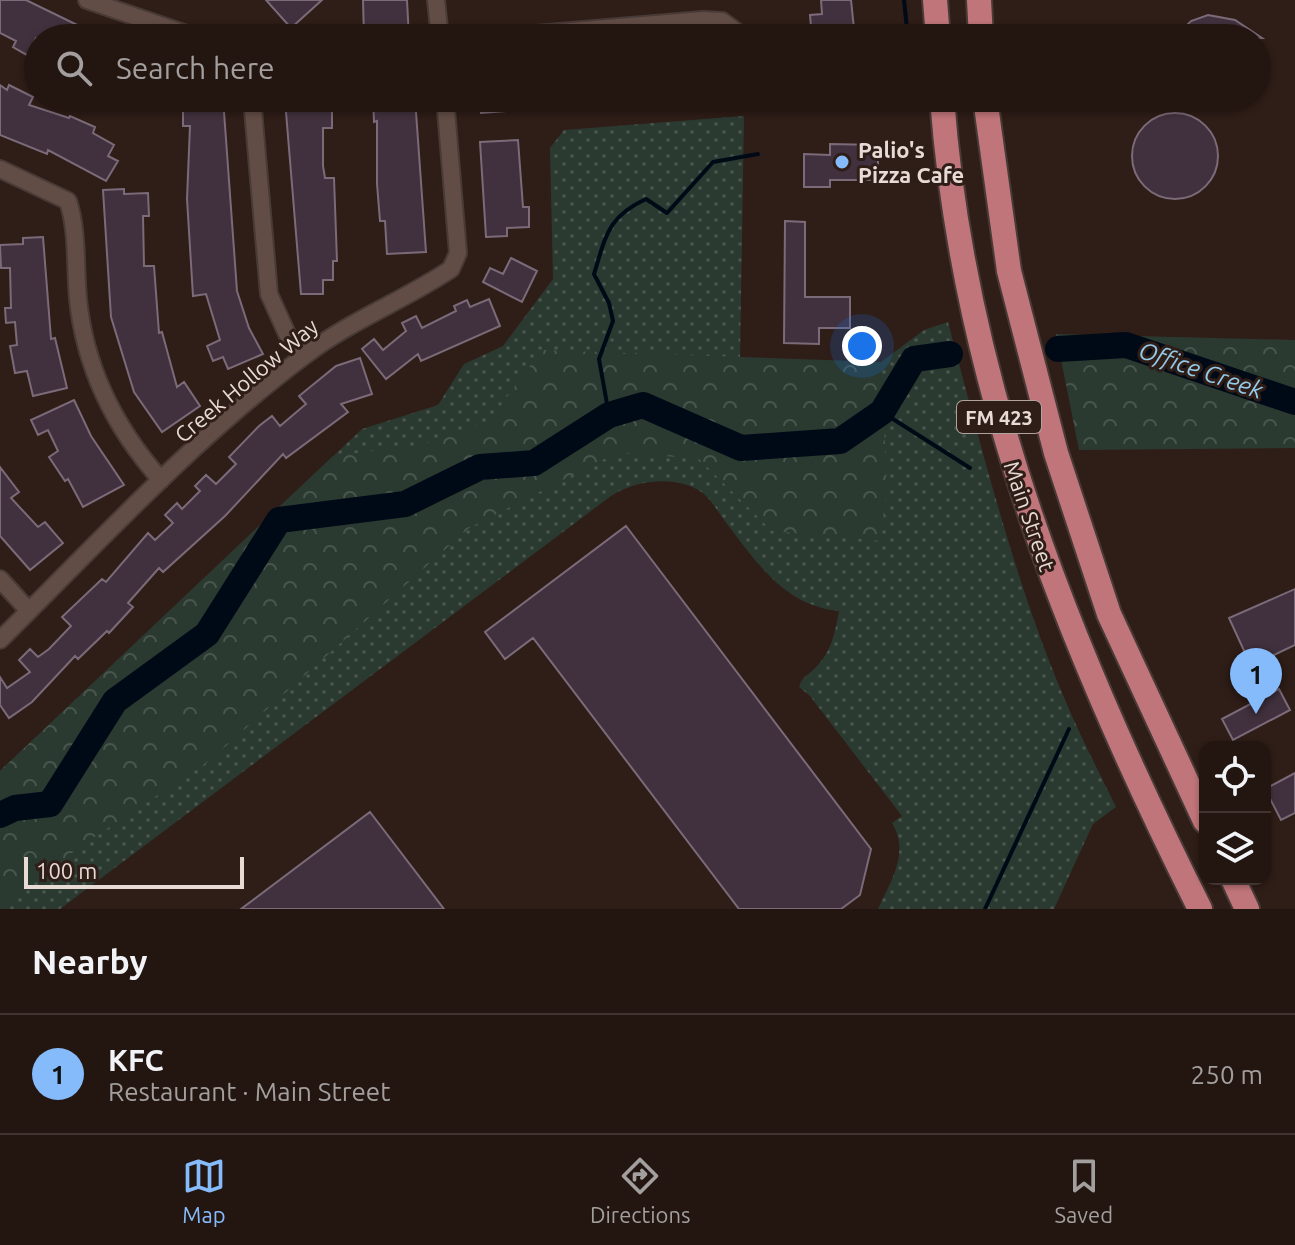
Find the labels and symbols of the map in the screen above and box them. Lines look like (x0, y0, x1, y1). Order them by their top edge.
place label: Palio's Pizza Cafe (858, 137, 964, 187)
marker: Palio's Pizza Cafe (833, 153, 851, 171)
street label: Creek Hollow Way (170, 313, 323, 447)
your location (842, 326, 882, 366)
water label: Office Creek (1135, 336, 1267, 404)
road number: FM 423 (957, 401, 1041, 433)
street label: Main Street (999, 458, 1061, 575)
pin: 1 (1230, 648, 1282, 714)
scale bar (24, 853, 244, 889)

